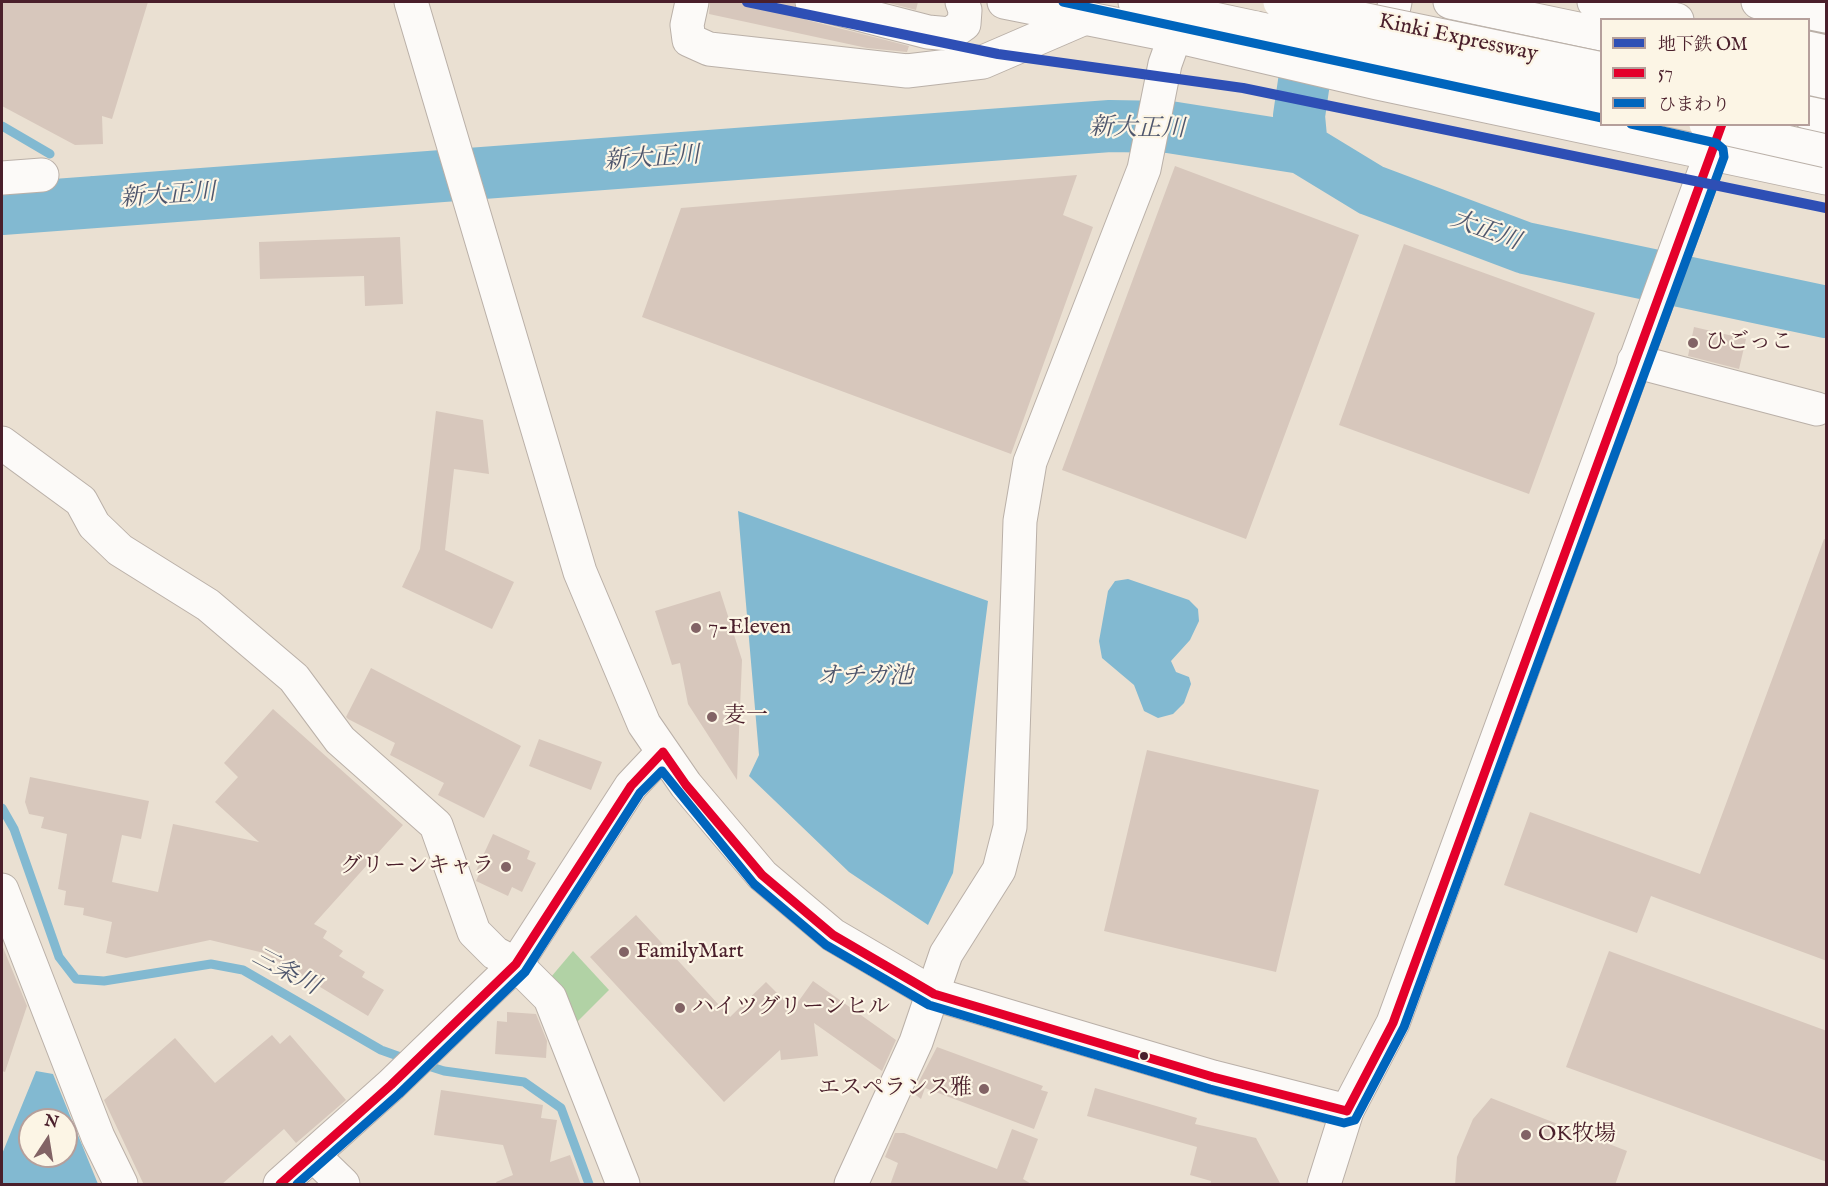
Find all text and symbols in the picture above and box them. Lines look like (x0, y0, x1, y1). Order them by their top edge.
street label: Kinki Expressway (1376, 9, 1540, 69)
legend (1600, 18, 1810, 126)
text: 地下鉄 OM (1658, 34, 1748, 57)
text: 57 (1658, 62, 1673, 85)
text: ひまわり (1658, 94, 1730, 117)
water label: 新大正川 (1089, 115, 1185, 145)
water label: 新大正川 (603, 142, 701, 178)
water label: 新大正川 (119, 179, 217, 215)
water label: 大正川 (1446, 206, 1524, 258)
place label: ひごっこ (1705, 330, 1793, 356)
marker: ひごっこ (1686, 336, 1700, 350)
place label: 7-Eleven (708, 615, 791, 641)
marker: 7-Eleven (689, 621, 703, 635)
water label: オチガ池 (817, 664, 913, 692)
place label: 麦一 (724, 704, 768, 730)
marker: 麦一 (705, 710, 719, 724)
place label: グリーンキャラ (340, 854, 494, 880)
marker: グリーンキャラ (499, 860, 513, 874)
place label: FamilyMart (636, 939, 744, 965)
water label: 三条川 (246, 943, 324, 1003)
marker: FamilyMart (617, 945, 631, 959)
place label: ハイツグリーンヒル (692, 995, 890, 1021)
marker: ハイツグリーンヒル (673, 1001, 687, 1015)
unlabelled marker (1138, 1050, 1150, 1062)
place label: エスペランス雅 (818, 1076, 972, 1102)
marker: エスペランス雅 (977, 1082, 991, 1096)
north arrow (18, 1108, 78, 1168)
text: N (42, 1111, 60, 1134)
place label: OK牧場 (1538, 1122, 1616, 1148)
marker: OK牧場 (1519, 1128, 1533, 1142)

